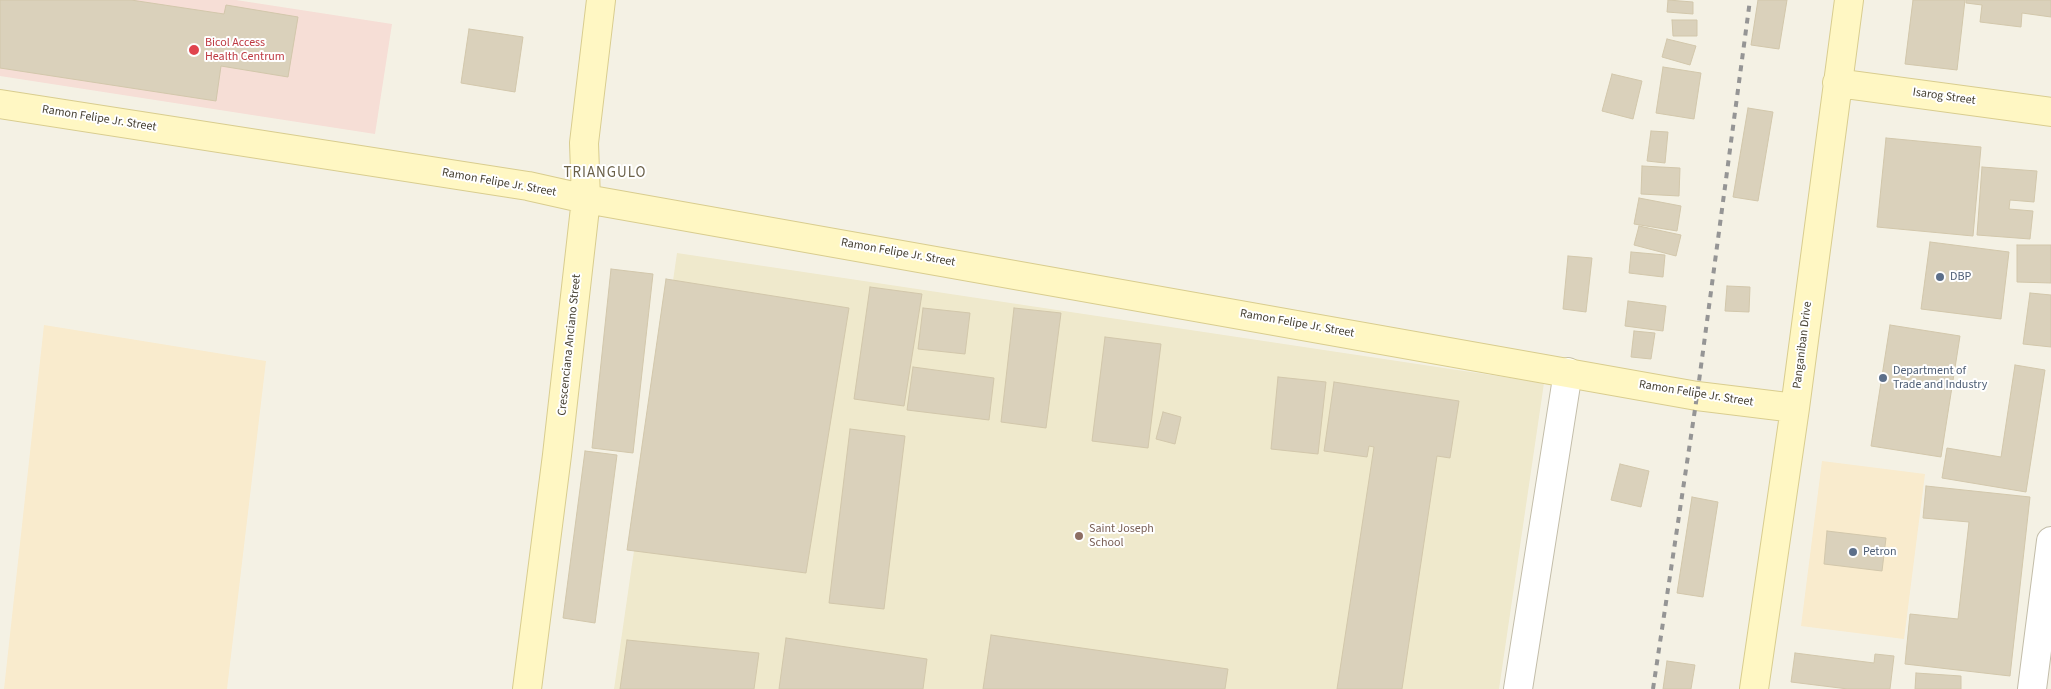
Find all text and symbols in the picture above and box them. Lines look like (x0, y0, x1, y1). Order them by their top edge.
place label: Bicol Access Health Centrum (205, 36, 285, 64)
marker: Bicol Access Health Centrum (187, 43, 201, 57)
street label: Isarog Street (1912, 85, 1976, 109)
street label: Ramon Felipe Jr. Street (41, 103, 157, 135)
district label: TRIANGULO (562, 165, 648, 183)
street label: Ramon Felipe Jr. Street (441, 166, 557, 200)
street label: Ramon Felipe Jr. Street (840, 236, 956, 270)
place label: DBP (1950, 270, 1971, 284)
marker: DBP (1934, 271, 1946, 283)
street label: Crescenciana Anciano Street (555, 274, 585, 416)
street label: Panganiban Drive (1791, 301, 1815, 389)
street label: Ramon Felipe Jr. Street (1239, 307, 1355, 341)
place label: Department of Trade and Industry (1893, 364, 1987, 392)
marker: Department of Trade and Industry (1877, 372, 1889, 384)
street label: Ramon Felipe Jr. Street (1638, 378, 1754, 410)
place label: Saint Joseph School (1089, 522, 1154, 550)
marker: Saint Joseph School (1073, 530, 1085, 542)
place label: Petron (1863, 545, 1897, 559)
marker: Petron (1847, 546, 1859, 558)

